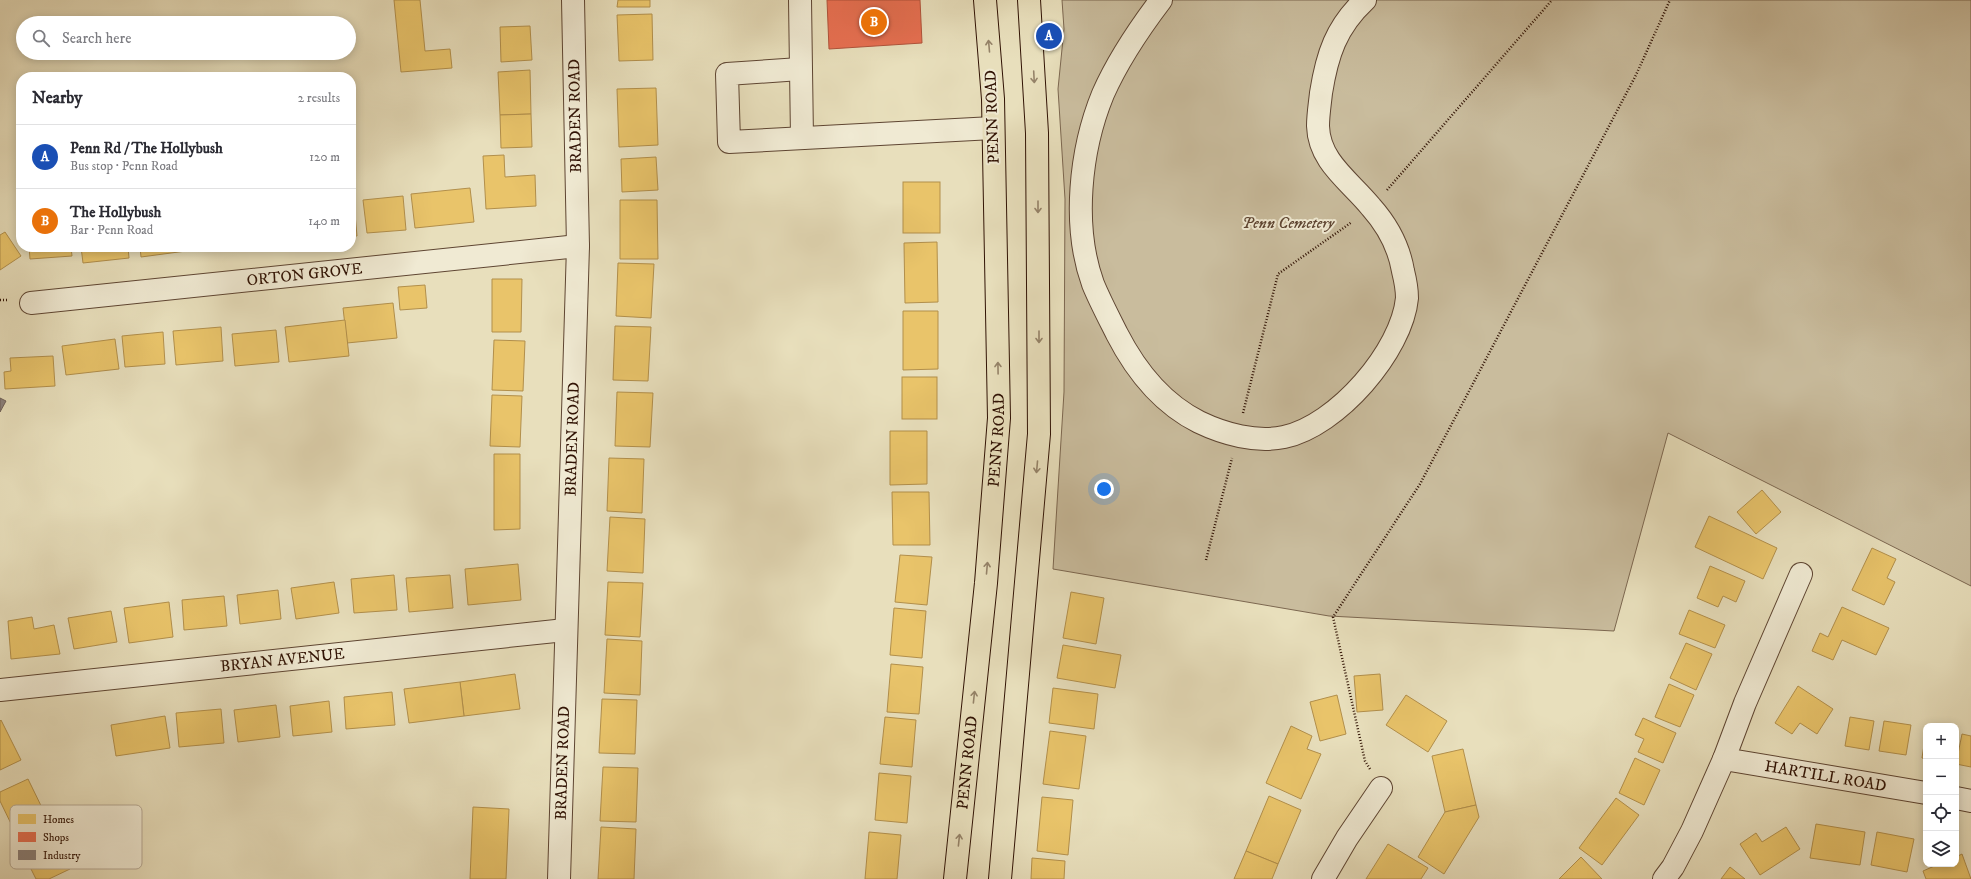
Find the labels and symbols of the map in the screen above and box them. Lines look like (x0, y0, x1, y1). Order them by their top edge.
pin: B (861, 7, 887, 37)
pin: A (1036, 21, 1062, 51)
one-way arrow (985, 40, 992, 53)
street label: BRADEN ROAD (564, 59, 586, 173)
street label: PENN ROAD (980, 70, 1004, 164)
one-way arrow (1031, 70, 1038, 83)
one-way arrow (1034, 200, 1042, 213)
park label: Penn Cemetery (1242, 213, 1336, 233)
street label: ORTON GROVE (246, 259, 363, 290)
one-way arrow (1035, 330, 1043, 343)
one-way arrow (994, 362, 1002, 375)
street label: BRADEN ROAD (560, 382, 584, 497)
street label: PENN ROAD (984, 393, 1009, 488)
one-way arrow (1033, 460, 1040, 473)
your location (1094, 479, 1114, 499)
one-way arrow (984, 562, 991, 575)
street label: BRYAN AVENUE (219, 643, 346, 677)
one-way arrow (970, 691, 978, 704)
street label: BRADEN ROAD (551, 706, 574, 821)
street label: PENN ROAD (952, 715, 982, 811)
street label: HARTILL ROAD (1763, 756, 1888, 796)
legend (10, 805, 142, 869)
text: Homes (43, 813, 74, 827)
text: Shops (43, 831, 69, 845)
one-way arrow (955, 834, 963, 847)
text: Industry (43, 849, 81, 863)

